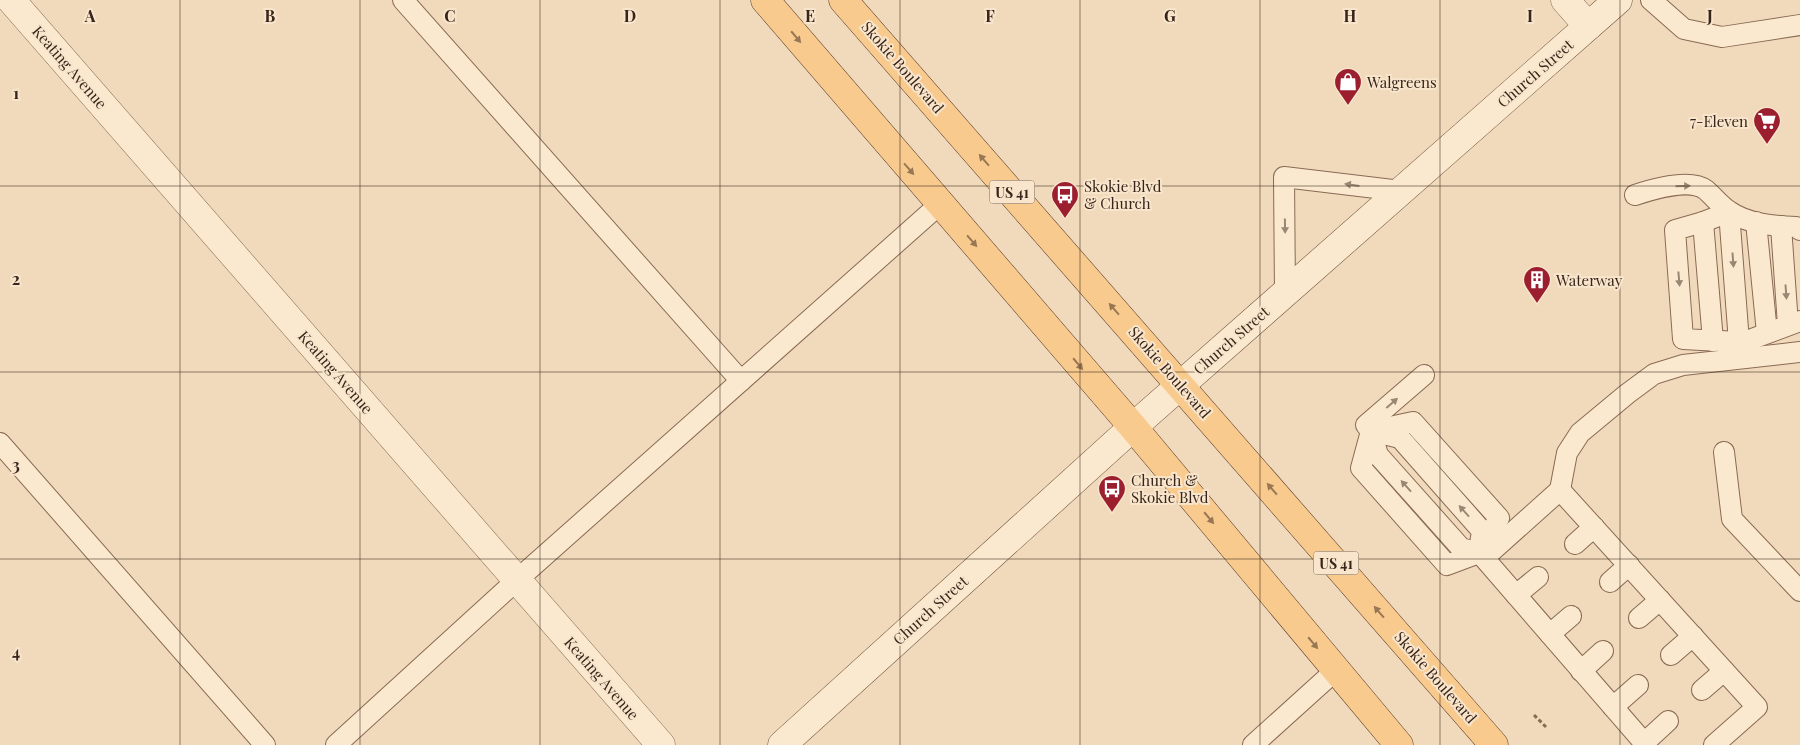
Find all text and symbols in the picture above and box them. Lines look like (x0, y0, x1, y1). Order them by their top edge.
text: A (84, 5, 96, 26)
text: B (265, 5, 276, 26)
text: C (444, 5, 456, 26)
text: D (624, 5, 636, 26)
text: E (805, 5, 815, 26)
text: F (985, 5, 995, 26)
text: G (1164, 5, 1176, 26)
text: H (1344, 5, 1357, 26)
text: I (1527, 5, 1533, 26)
text: J (1706, 5, 1713, 26)
street label: Skokie Boulevard (857, 17, 949, 117)
street label: Keating Avenue (28, 21, 112, 113)
one-way arrow (791, 30, 802, 43)
street label: Church Street (1493, 34, 1578, 111)
shop icon: Walgreens (1333, 67, 1363, 106)
place label: Walgreens (1366, 72, 1437, 92)
text: 1 (13, 82, 19, 103)
supermarket icon: 7-Eleven (1752, 106, 1782, 145)
place label: 7-Eleven (1690, 111, 1748, 131)
one-way arrow (978, 155, 990, 167)
one-way arrow (904, 162, 915, 175)
place label: Skokie Blvd & Church (1084, 176, 1162, 213)
road number: US 41 (990, 180, 1034, 203)
bus stop icon: Skokie Blvd & Church (1050, 180, 1080, 219)
one-way arrow (1344, 181, 1360, 189)
one-way arrow (1675, 182, 1691, 190)
one-way arrow (1282, 218, 1290, 234)
one-way arrow (966, 234, 977, 247)
one-way arrow (1729, 252, 1737, 268)
building icon: Waterway (1522, 265, 1552, 304)
text: 2 (12, 268, 20, 289)
place label: Waterway (1555, 270, 1623, 290)
one-way arrow (1675, 271, 1683, 287)
one-way arrow (1782, 284, 1790, 300)
street label: Church Street (1189, 301, 1274, 378)
one-way arrow (1108, 303, 1120, 315)
street label: Skokie Boulevard (1124, 322, 1216, 422)
street label: Keating Avenue (294, 326, 378, 418)
one-way arrow (1072, 357, 1084, 369)
one-way arrow (1385, 397, 1398, 408)
text: 3 (12, 454, 20, 475)
place label: Church & Skokie Blvd (1131, 470, 1209, 507)
bus stop icon: Church & Skokie Blvd (1097, 474, 1127, 513)
one-way arrow (1400, 481, 1412, 493)
one-way arrow (1267, 483, 1278, 495)
one-way arrow (1459, 505, 1470, 518)
one-way arrow (1204, 511, 1215, 524)
road number: US 41 (1314, 552, 1358, 574)
street label: Church Street (888, 571, 972, 649)
one-way arrow (1373, 605, 1384, 618)
street label: Skokie Boulevard (1390, 627, 1482, 727)
street label: Keating Avenue (560, 632, 644, 724)
one-way arrow (1308, 636, 1319, 649)
text: 4 (12, 641, 20, 662)

